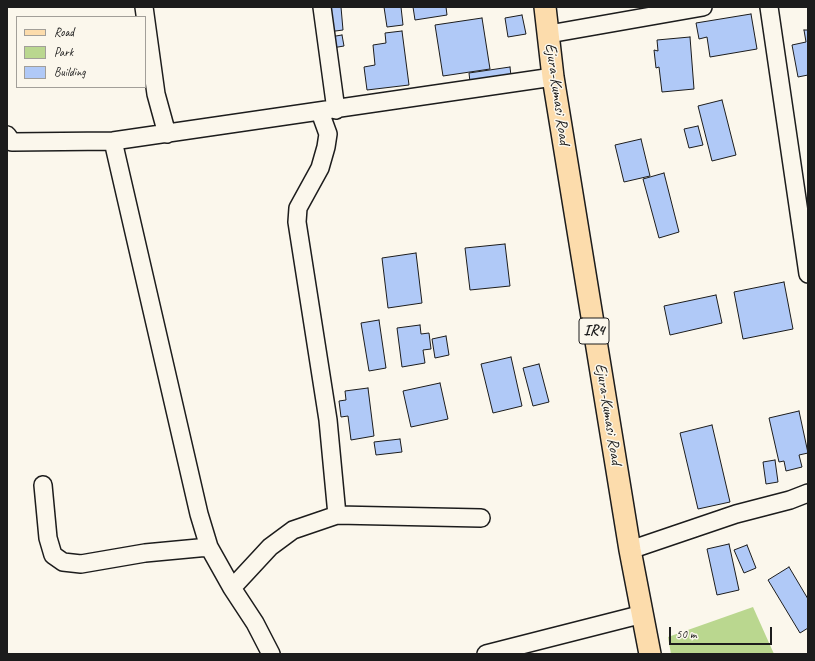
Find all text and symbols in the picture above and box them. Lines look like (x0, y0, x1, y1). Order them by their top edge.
legend (16, 16, 146, 88)
text: Road (54, 24, 74, 40)
street label: Ejura-Kumasi Road (540, 42, 574, 146)
text: Park (54, 44, 73, 60)
text: Building (54, 64, 86, 80)
road number: IR4 (579, 318, 609, 344)
street label: Ejura-Kumasi Road (591, 362, 625, 466)
scale bar (671, 619, 774, 645)
text: 50 m (676, 626, 696, 642)

